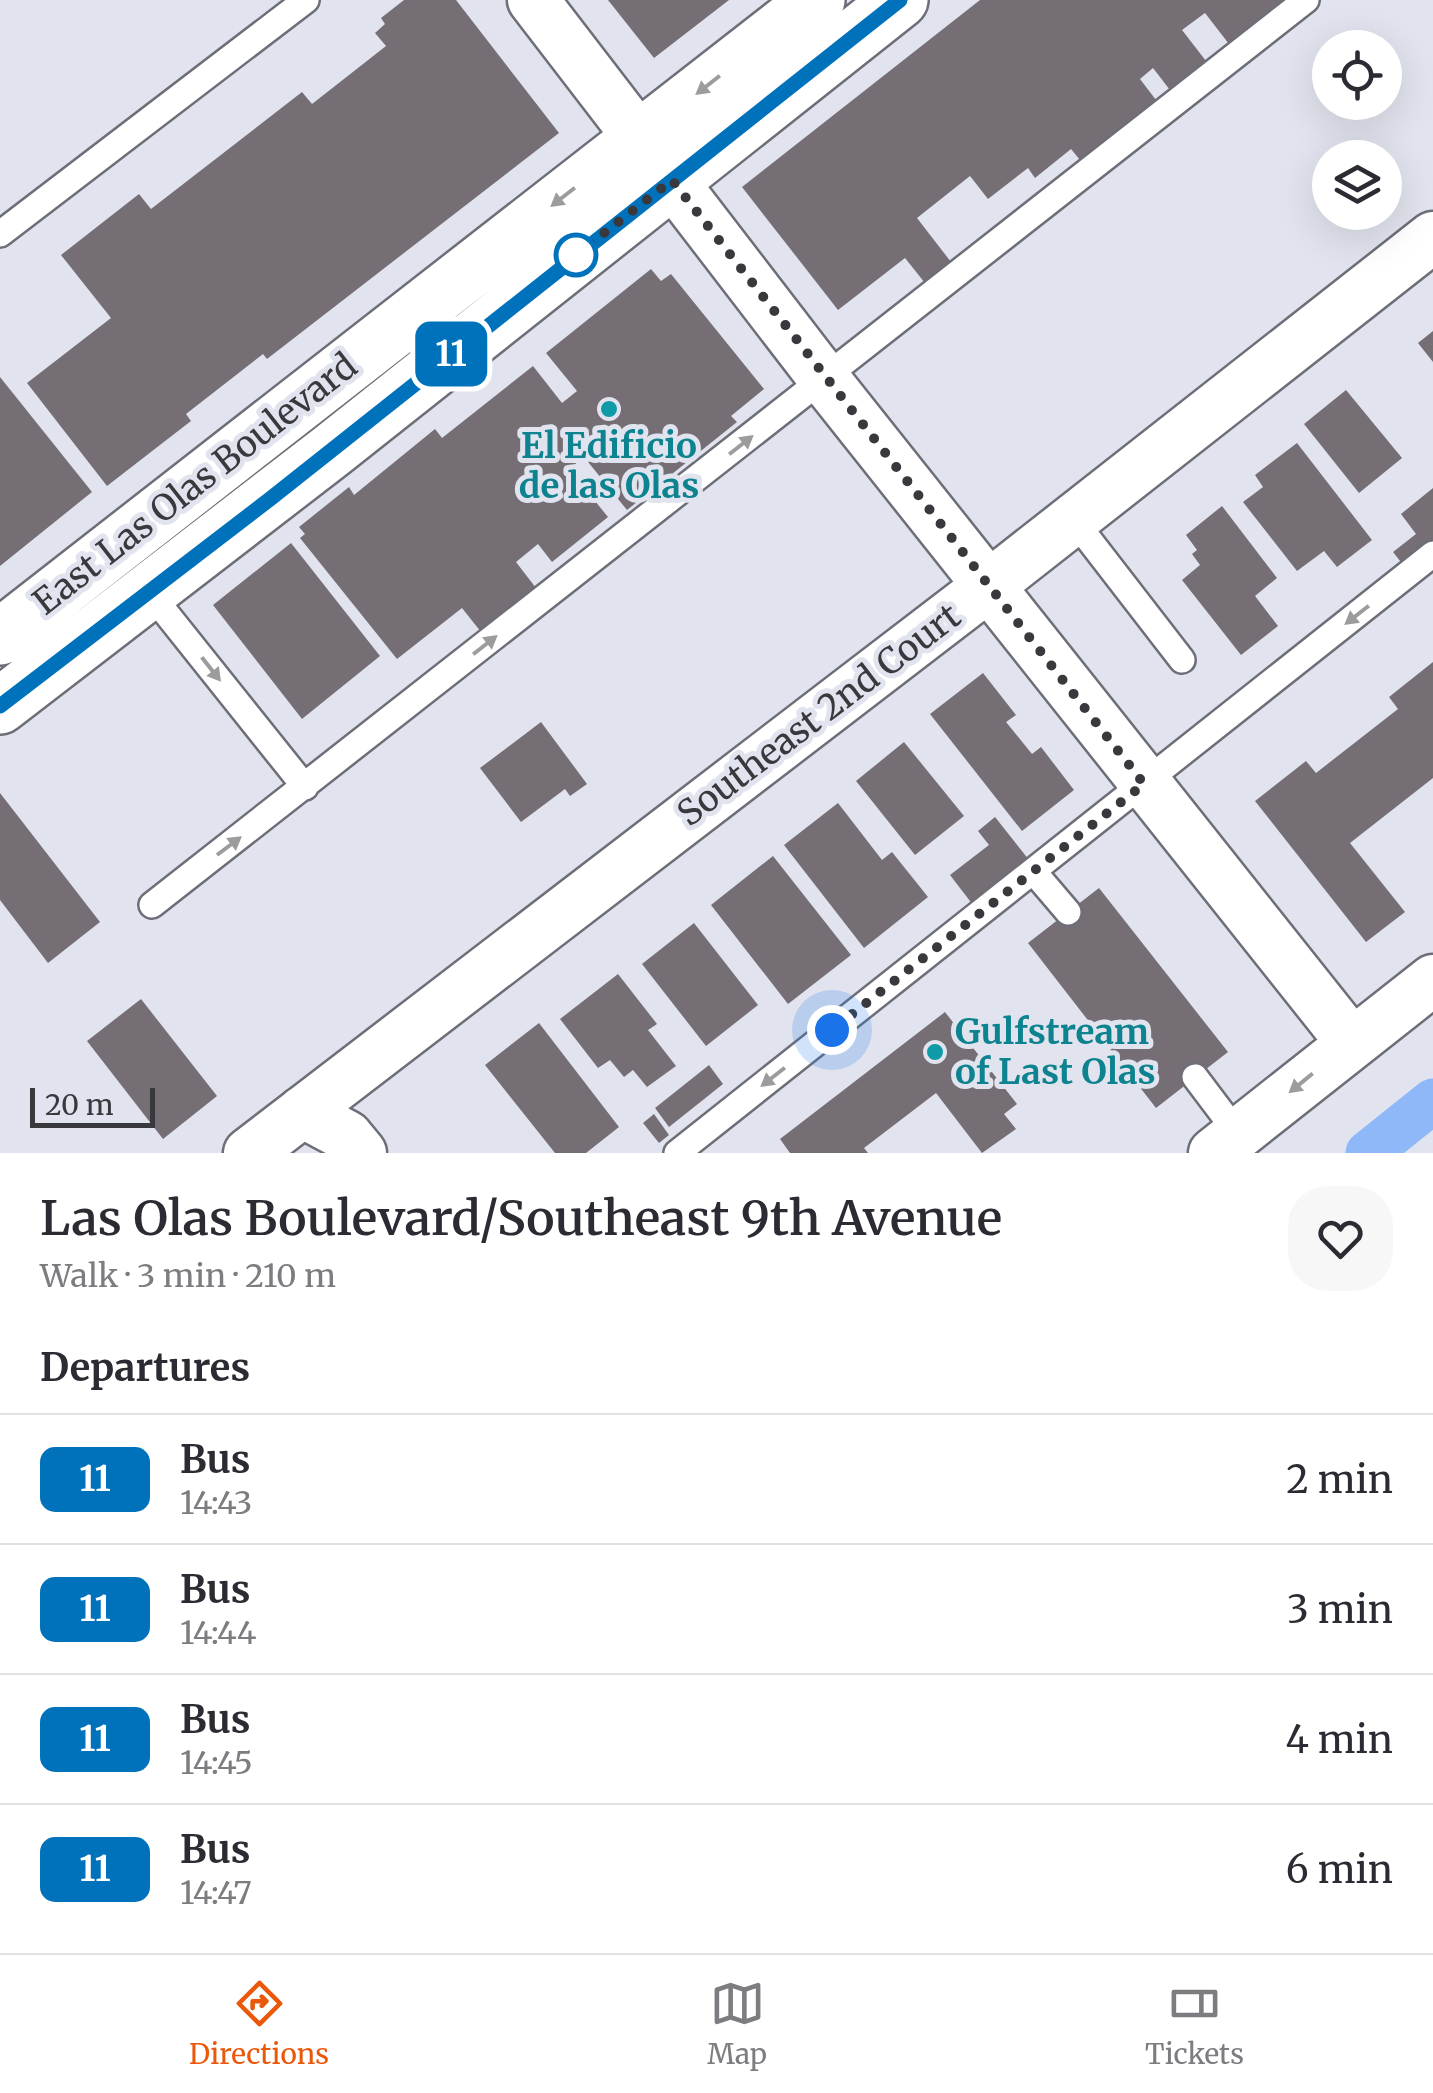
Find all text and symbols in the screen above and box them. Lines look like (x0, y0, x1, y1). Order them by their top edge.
map controls (1312, 30, 1402, 230)
button: locate (1312, 30, 1402, 120)
one-way arrow (695, 74, 721, 95)
button: layers (1312, 140, 1402, 230)
one-way arrow (550, 186, 576, 207)
unlabelled marker (555, 234, 597, 276)
line badge: 11 (406, 322, 496, 386)
text: 11 (435, 332, 467, 376)
street label: East Las Olas Boulevard (24, 344, 366, 624)
marker: El Edificio de las Olas (598, 398, 620, 420)
place label: El Edificio de las Olas (519, 424, 699, 508)
one-way arrow (728, 435, 754, 456)
street label: Southeast 2nd Court (669, 594, 970, 836)
one-way arrow (1344, 604, 1369, 625)
one-way arrow (472, 635, 498, 656)
one-way arrow (200, 656, 221, 682)
one-way arrow (217, 836, 242, 857)
your location (807, 1005, 857, 1055)
place label: Gulfstream of Last Olas (955, 1010, 1156, 1094)
marker: Gulfstream of Last Olas (924, 1041, 946, 1063)
one-way arrow (760, 1066, 785, 1087)
one-way arrow (1288, 1073, 1314, 1093)
scale bar (30, 1083, 155, 1128)
text: 20 m (45, 1087, 114, 1123)
button: heart (1288, 1186, 1393, 1291)
text: Las Olas Boulevard/Southeast 9th Avenue (40, 1188, 1002, 1248)
text: Walk · 3 min · 210 m (40, 1256, 336, 1296)
text: Departures (40, 1344, 250, 1391)
text: Bus (180, 1436, 250, 1483)
text: 2 min (1286, 1456, 1393, 1503)
text: 11 (79, 1457, 111, 1501)
text: 14:43 (180, 1483, 252, 1523)
text: Bus (180, 1566, 250, 1613)
text: 3 min (1287, 1586, 1393, 1633)
text: 11 (79, 1587, 111, 1631)
text: 14:44 (180, 1613, 256, 1653)
text: Bus (180, 1696, 250, 1743)
text: 4 min (1285, 1716, 1393, 1763)
text: 11 (79, 1717, 111, 1761)
text: 14:45 (180, 1743, 253, 1783)
text: Bus (180, 1826, 250, 1873)
text: 6 min (1286, 1846, 1393, 1893)
text: 11 (79, 1847, 111, 1891)
text: 14:47 (180, 1873, 252, 1913)
tab: Directions (189, 1976, 329, 2072)
tab: Map (707, 1976, 767, 2072)
tab: Tickets (1145, 1976, 1244, 2072)

